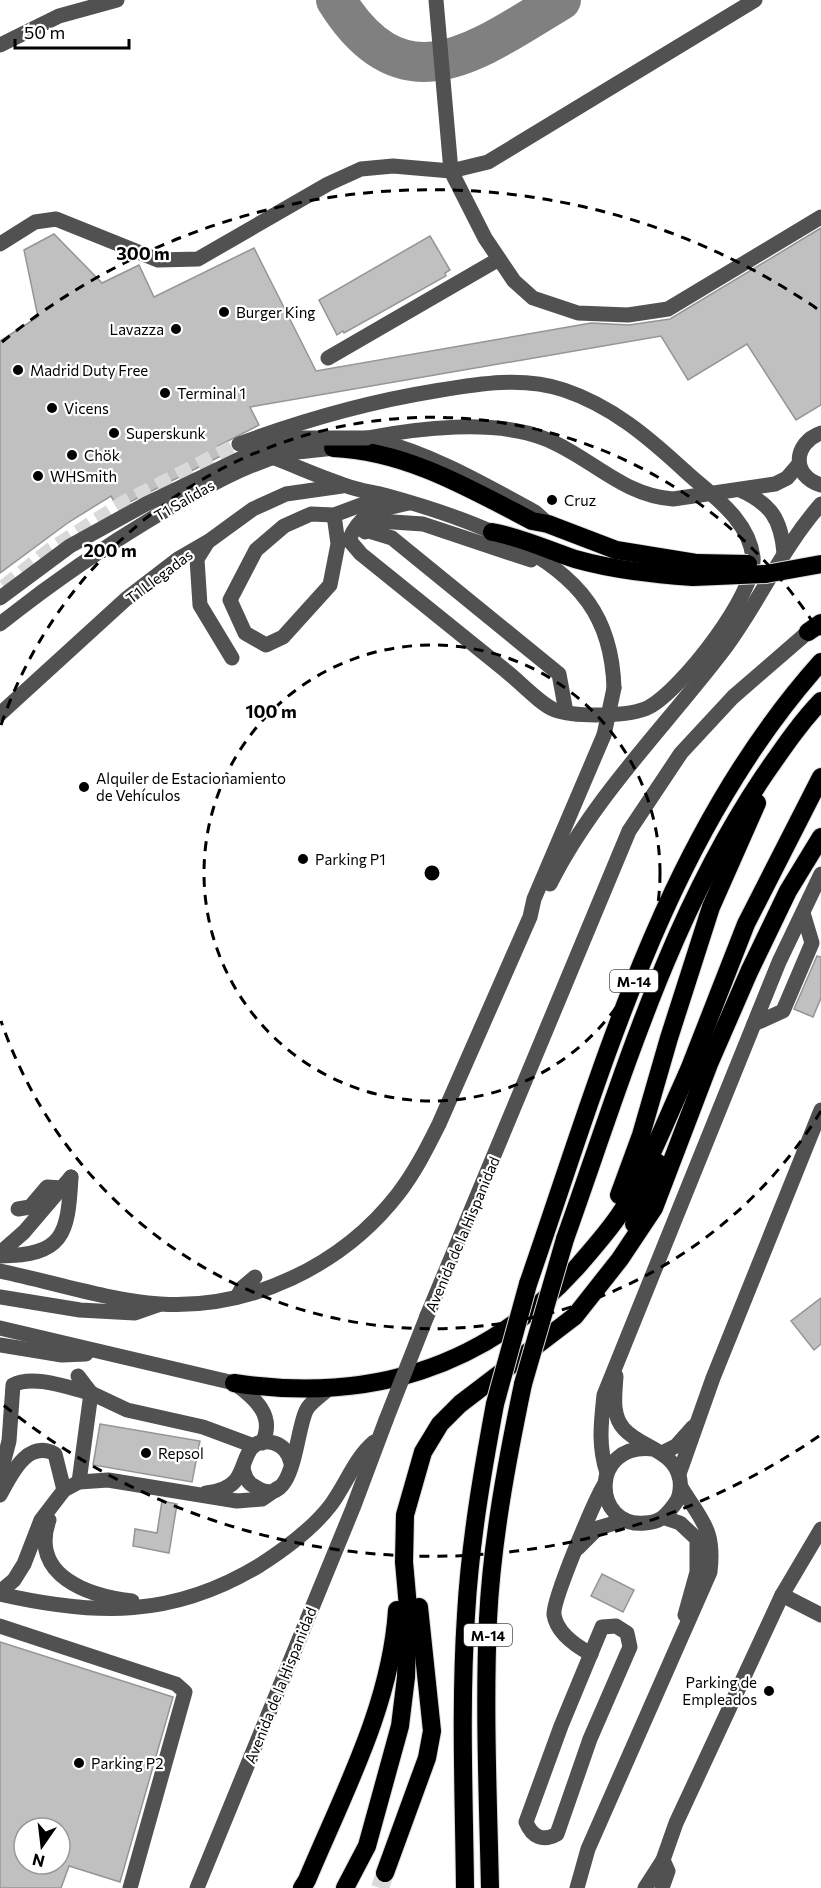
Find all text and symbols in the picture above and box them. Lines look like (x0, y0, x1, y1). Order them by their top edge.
scale bar (15, 12, 129, 50)
text: 50 m (24, 21, 65, 43)
text: 300 m (116, 242, 170, 264)
place label: Burger King (236, 303, 315, 321)
marker: Burger King (217, 305, 231, 319)
place label: Lavazza (110, 320, 164, 338)
marker: Lavazza (169, 322, 183, 336)
place label: Madrid Duty Free (30, 361, 148, 379)
marker: Madrid Duty Free (11, 363, 25, 377)
place label: Terminal 1 (177, 384, 246, 402)
marker: Terminal 1 (158, 386, 172, 400)
place label: Vicens (64, 399, 109, 417)
marker: Vicens (45, 401, 59, 415)
place label: Superskunk (126, 424, 206, 442)
marker: Superskunk (107, 426, 121, 440)
place label: Chök (84, 446, 120, 464)
marker: Chök (65, 448, 79, 462)
place label: WHSmith (50, 467, 117, 485)
marker: WHSmith (31, 469, 45, 483)
street label: T1 Salidas (151, 475, 217, 524)
place label: Cruz (564, 491, 596, 509)
marker: Cruz (545, 493, 559, 507)
text: 200 m (83, 539, 137, 561)
street label: T1 Llegadas (122, 545, 196, 607)
text: 100 m (245, 700, 297, 722)
place label: Alquiler de Estacionamiento de Vehículos (96, 769, 286, 804)
marker: Alquiler de Estacionamiento de Vehículos (77, 780, 91, 794)
place label: Parking P1 (315, 850, 386, 868)
marker: Parking P1 (296, 852, 310, 866)
centre of rings (422, 863, 442, 883)
road number: M-14 (610, 970, 658, 992)
street label: Avenida de la Hispanidad (421, 1154, 503, 1314)
place label: Repsol (158, 1444, 204, 1462)
marker: Repsol (139, 1446, 153, 1460)
street label: Avenida de la Hispanidad (240, 1604, 320, 1766)
road number: M-14 (464, 1624, 512, 1646)
place label: Parking de Empleados (682, 1673, 757, 1708)
marker: Parking de Empleados (762, 1684, 776, 1698)
place label: Parking P2 (91, 1754, 164, 1772)
marker: Parking P2 (72, 1756, 86, 1770)
north arrow (12, 1816, 72, 1876)
text: N (30, 1850, 46, 1872)

